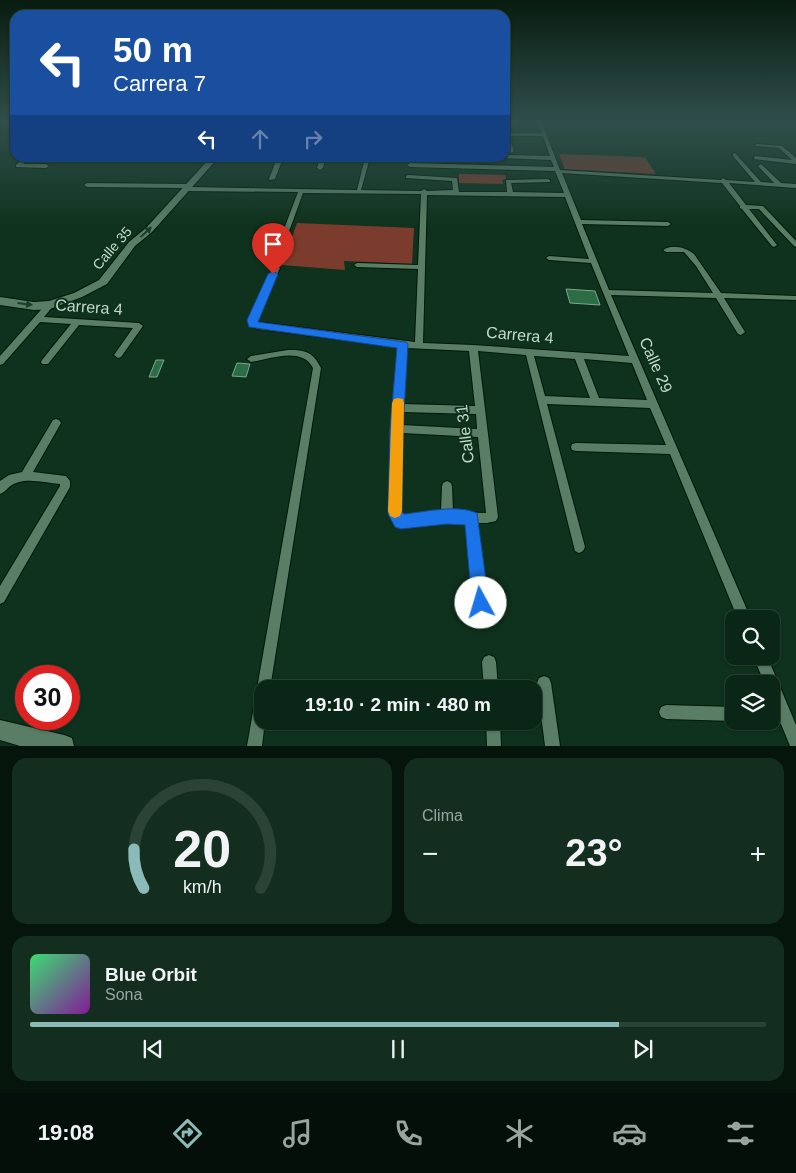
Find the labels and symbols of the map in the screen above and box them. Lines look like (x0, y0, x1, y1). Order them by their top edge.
street label: Calle 35 (89, 223, 135, 273)
pin (252, 223, 294, 274)
one-way arrow (139, 226, 151, 238)
street label: Carrera 4 (55, 296, 123, 318)
one-way arrow (17, 301, 33, 309)
street label: Carrera 4 (486, 324, 555, 346)
street label: Calle 29 (636, 335, 676, 395)
street label: Calle 31 (453, 404, 477, 464)
position arrow (454, 576, 506, 628)
speed limit sign: 30 (15, 665, 80, 730)

